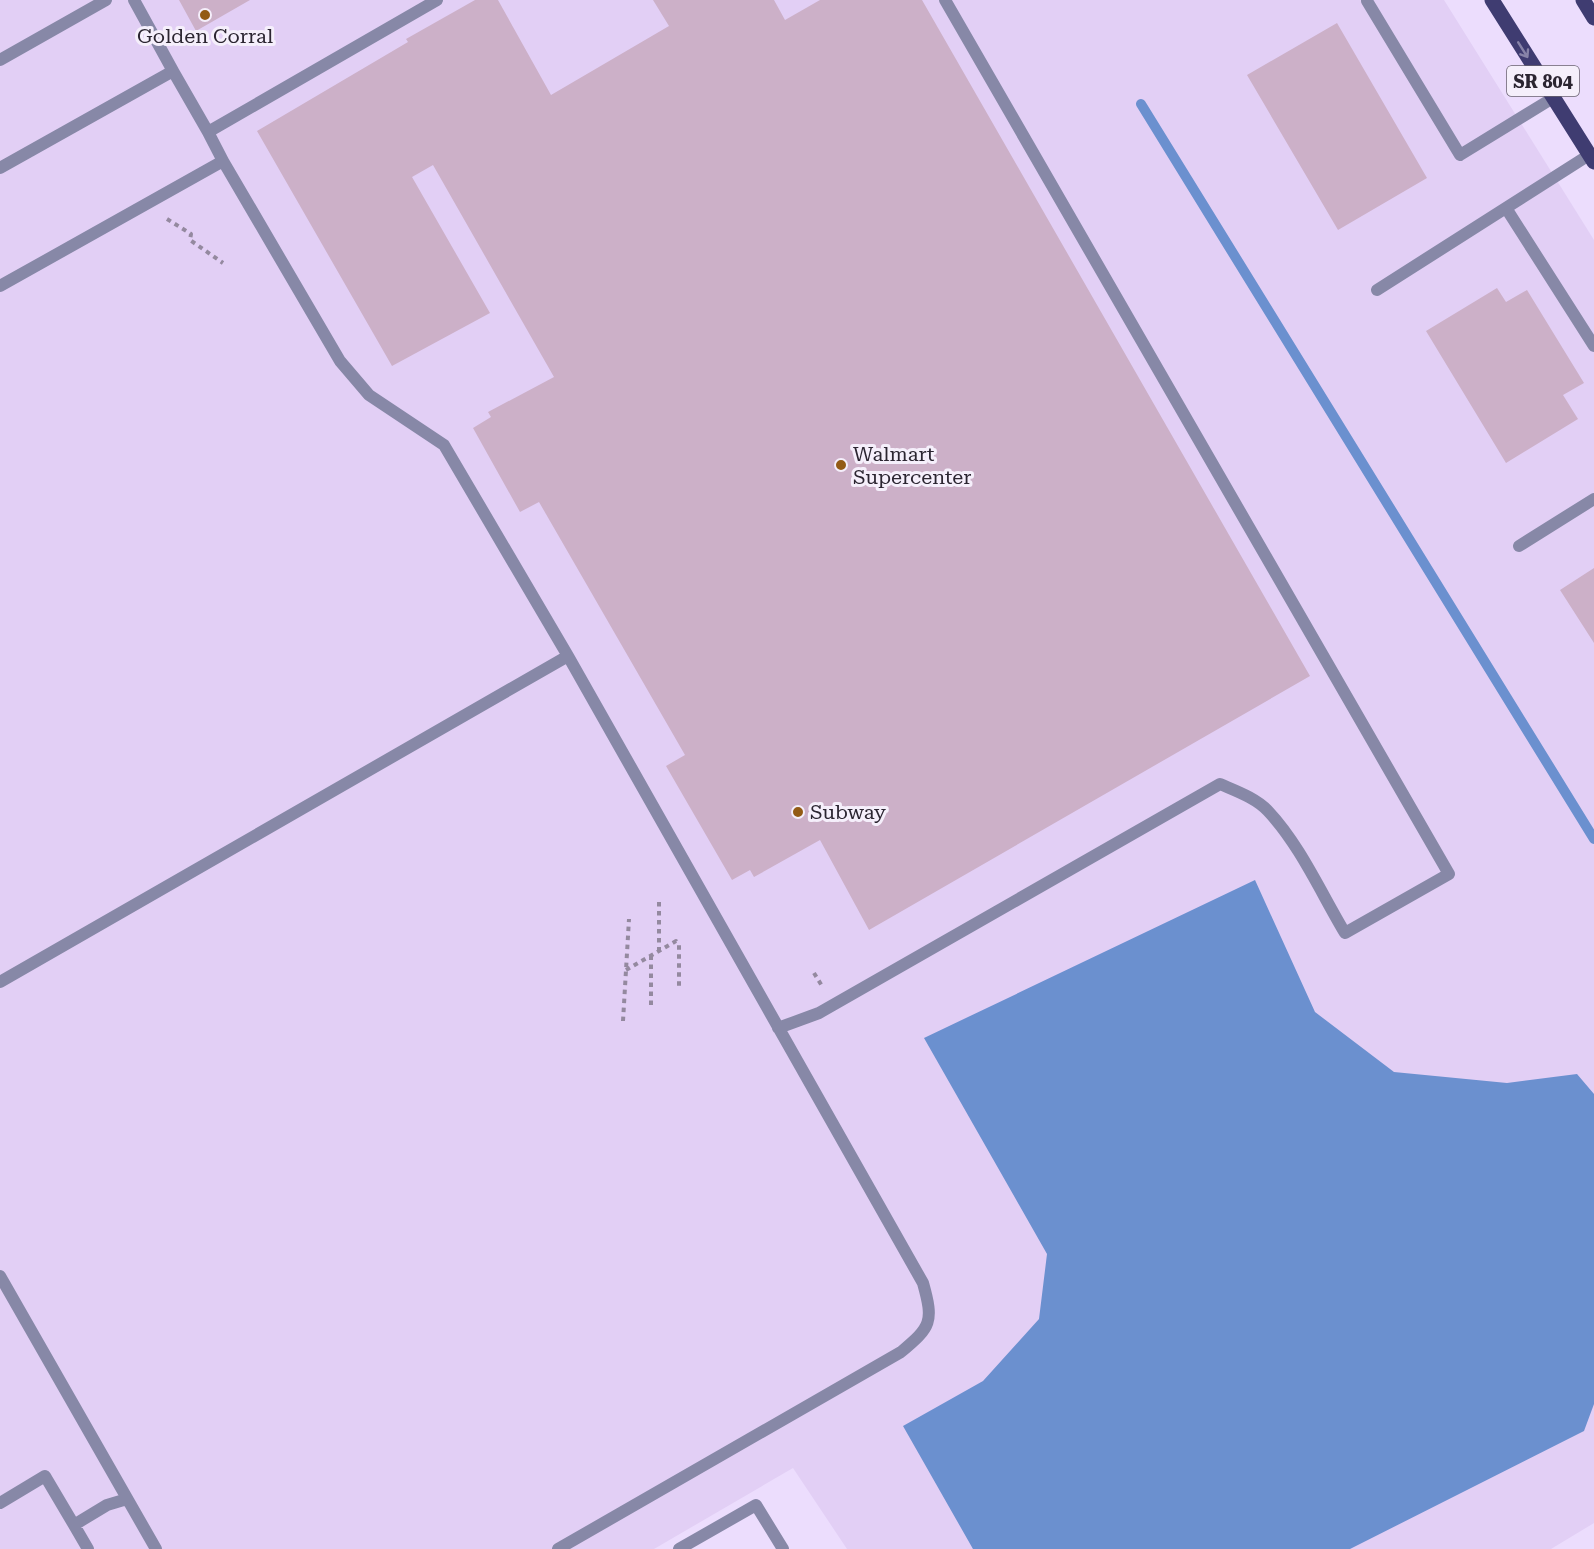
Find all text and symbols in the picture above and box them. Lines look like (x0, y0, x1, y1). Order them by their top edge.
marker: Golden Corral (198, 8, 212, 22)
place label: Golden Corral (137, 24, 273, 48)
one-way arrow (1516, 41, 1529, 58)
road number: SR 804 (1507, 66, 1579, 96)
place label: Walmart Supercenter (853, 442, 972, 489)
marker: Walmart Supercenter (834, 458, 848, 472)
place label: Subway (810, 800, 886, 824)
marker: Subway (791, 805, 805, 819)

